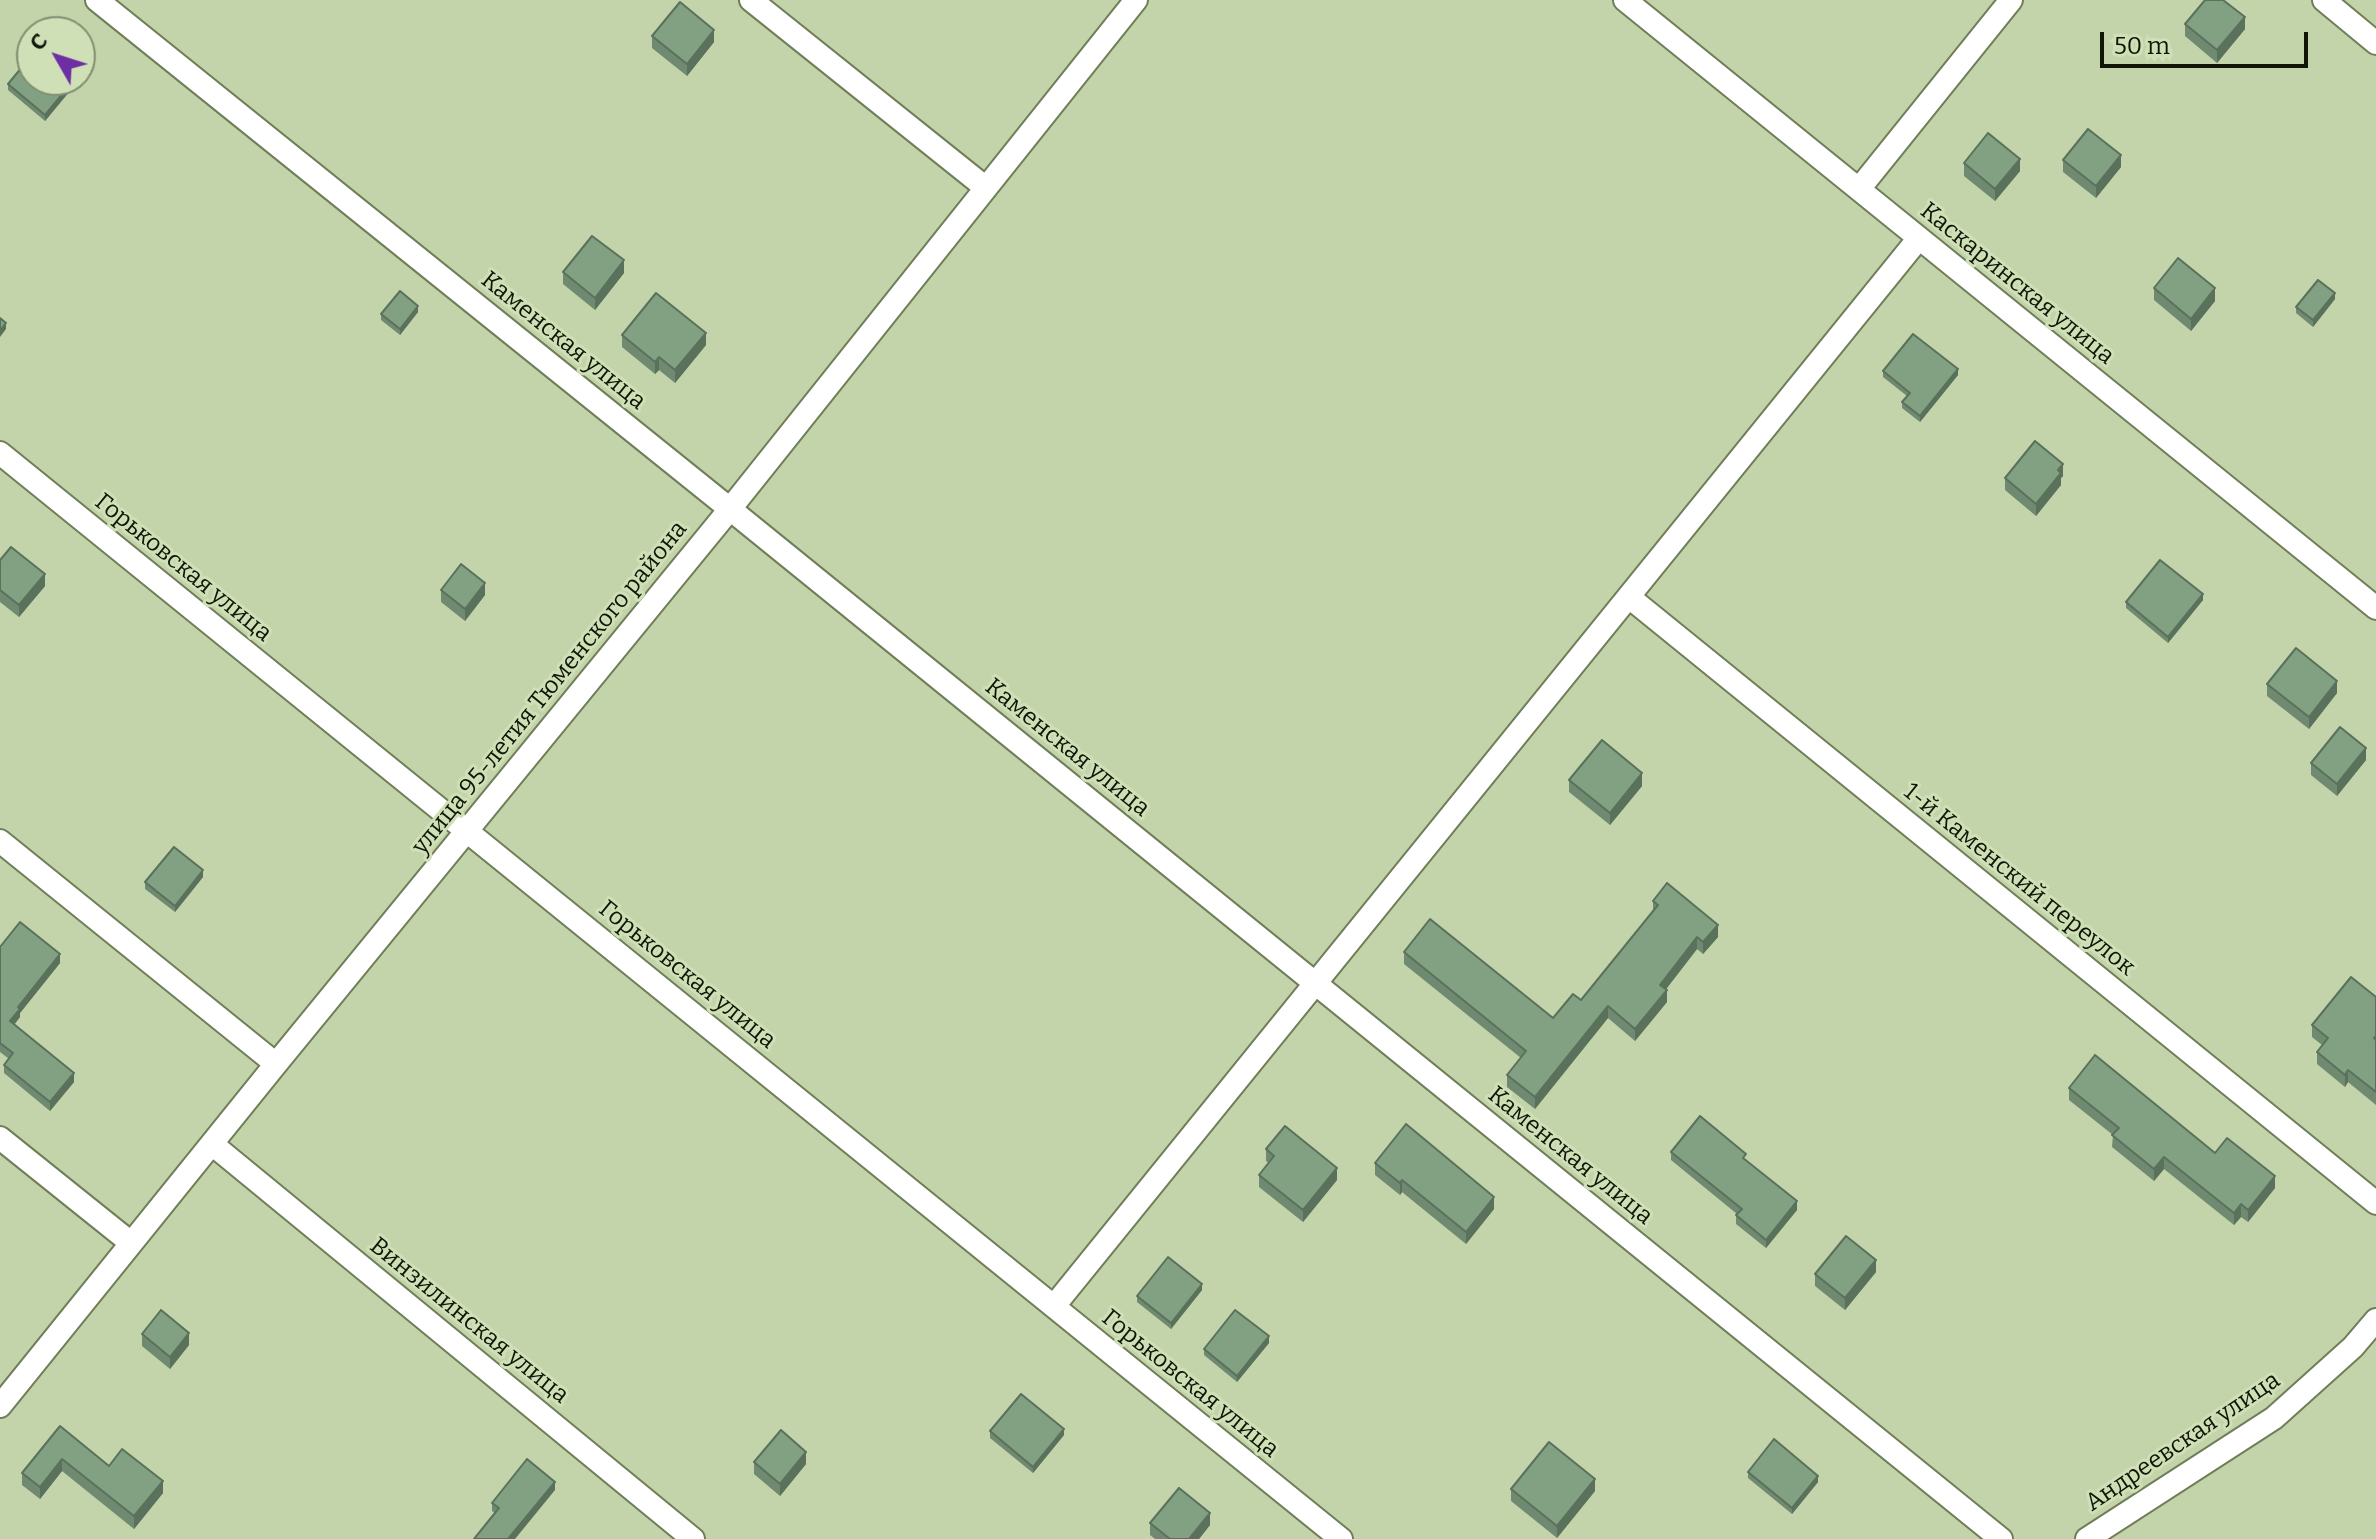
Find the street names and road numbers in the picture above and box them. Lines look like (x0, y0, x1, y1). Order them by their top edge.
street label: Каскаринская улица (1914, 197, 2120, 371)
street label: Каменская улица (475, 266, 651, 416)
street label: Горьковская улица (89, 488, 277, 648)
street label: улица 95-летия Тюменского района (406, 515, 694, 861)
street label: Каменская улица (979, 673, 1155, 823)
street label: 1-й Каменский переулок (1897, 778, 2141, 982)
street label: Горьковская улица (593, 895, 781, 1055)
street label: Каменская улица (1482, 1081, 1658, 1231)
street label: Винзилинская улица (364, 1232, 574, 1410)
street label: Горьковская улица (1096, 1304, 1284, 1464)
street label: Андреевская улица (2080, 1366, 2286, 1518)

